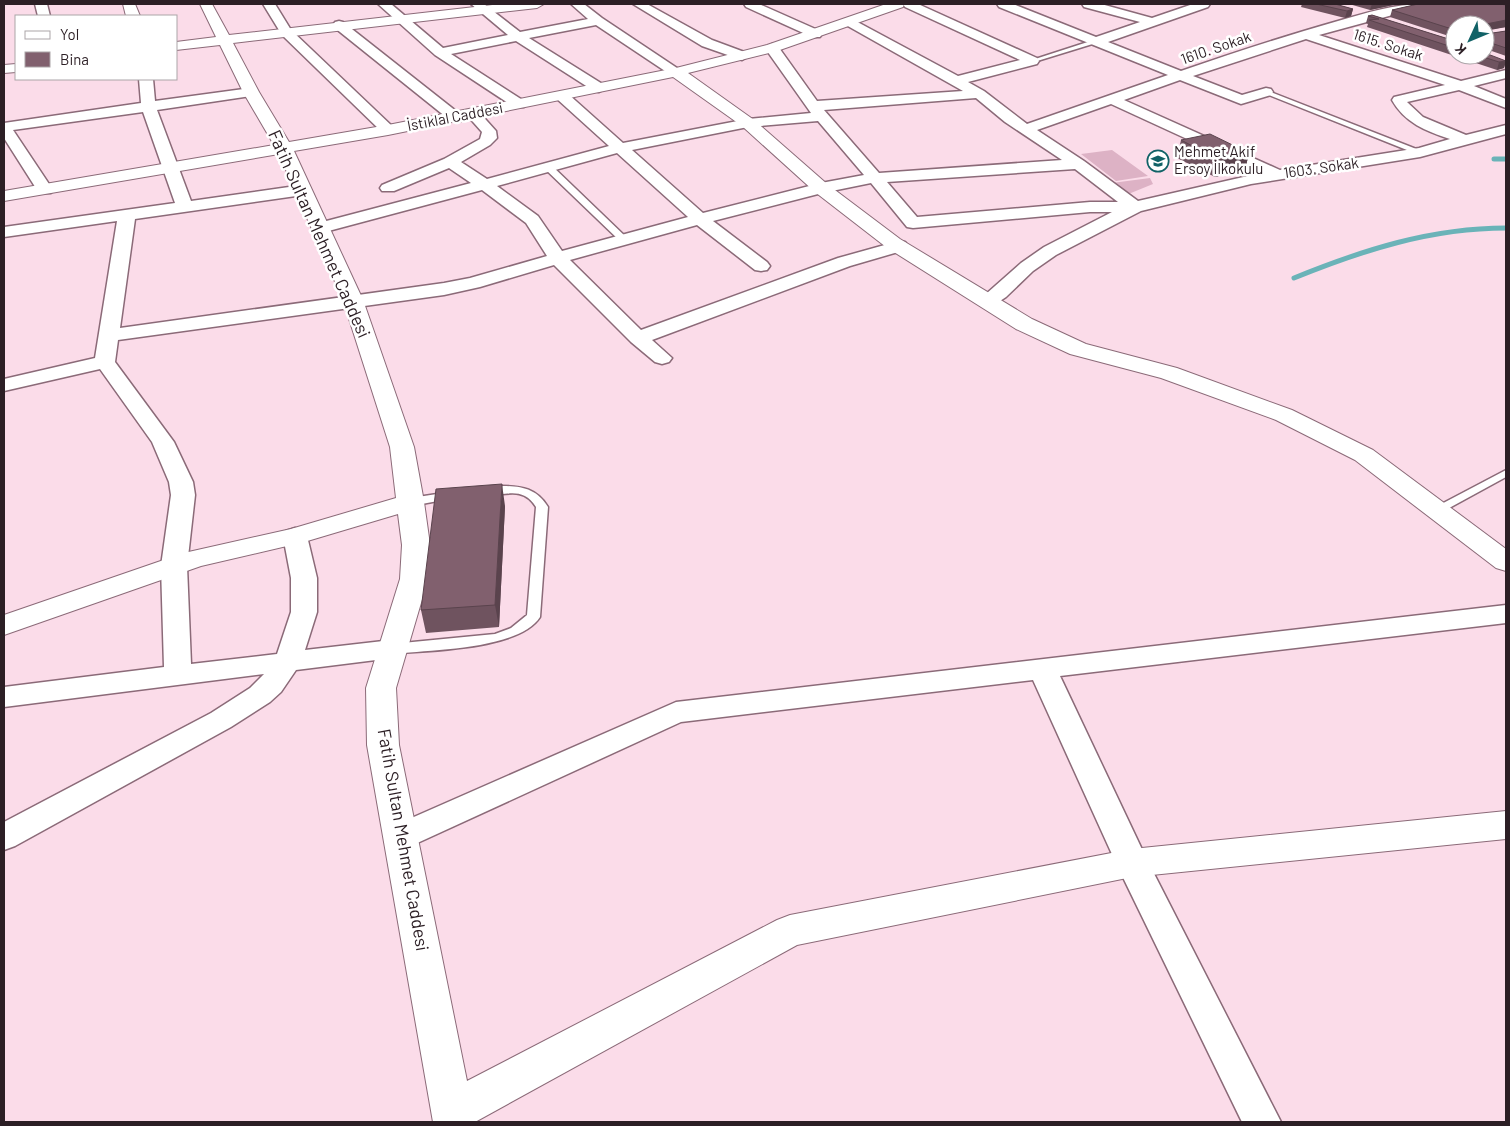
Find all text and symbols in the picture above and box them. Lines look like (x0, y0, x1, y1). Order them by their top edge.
legend (15, 15, 178, 80)
north arrow (1445, 15, 1495, 65)
street label: 1615. Sokak (1351, 24, 1426, 64)
text: Yol (60, 25, 79, 43)
street label: 1610. Sokak (1178, 26, 1254, 67)
text: K (1451, 40, 1469, 58)
text: Bina (60, 50, 89, 68)
street label: İstiklal Caddesi (405, 98, 504, 134)
street label: Fatih Sultan Mehmet Caddesi (264, 126, 376, 341)
place label: Mehmet Akif Ersoy İlkokulu (1174, 142, 1263, 177)
school or university icon: Mehmet Akif Ersoy İlkokulu (1146, 149, 1170, 173)
street label: 1603. Sokak (1282, 153, 1360, 181)
street label: Fatih Sultan Mehmet Caddesi (374, 727, 434, 953)

